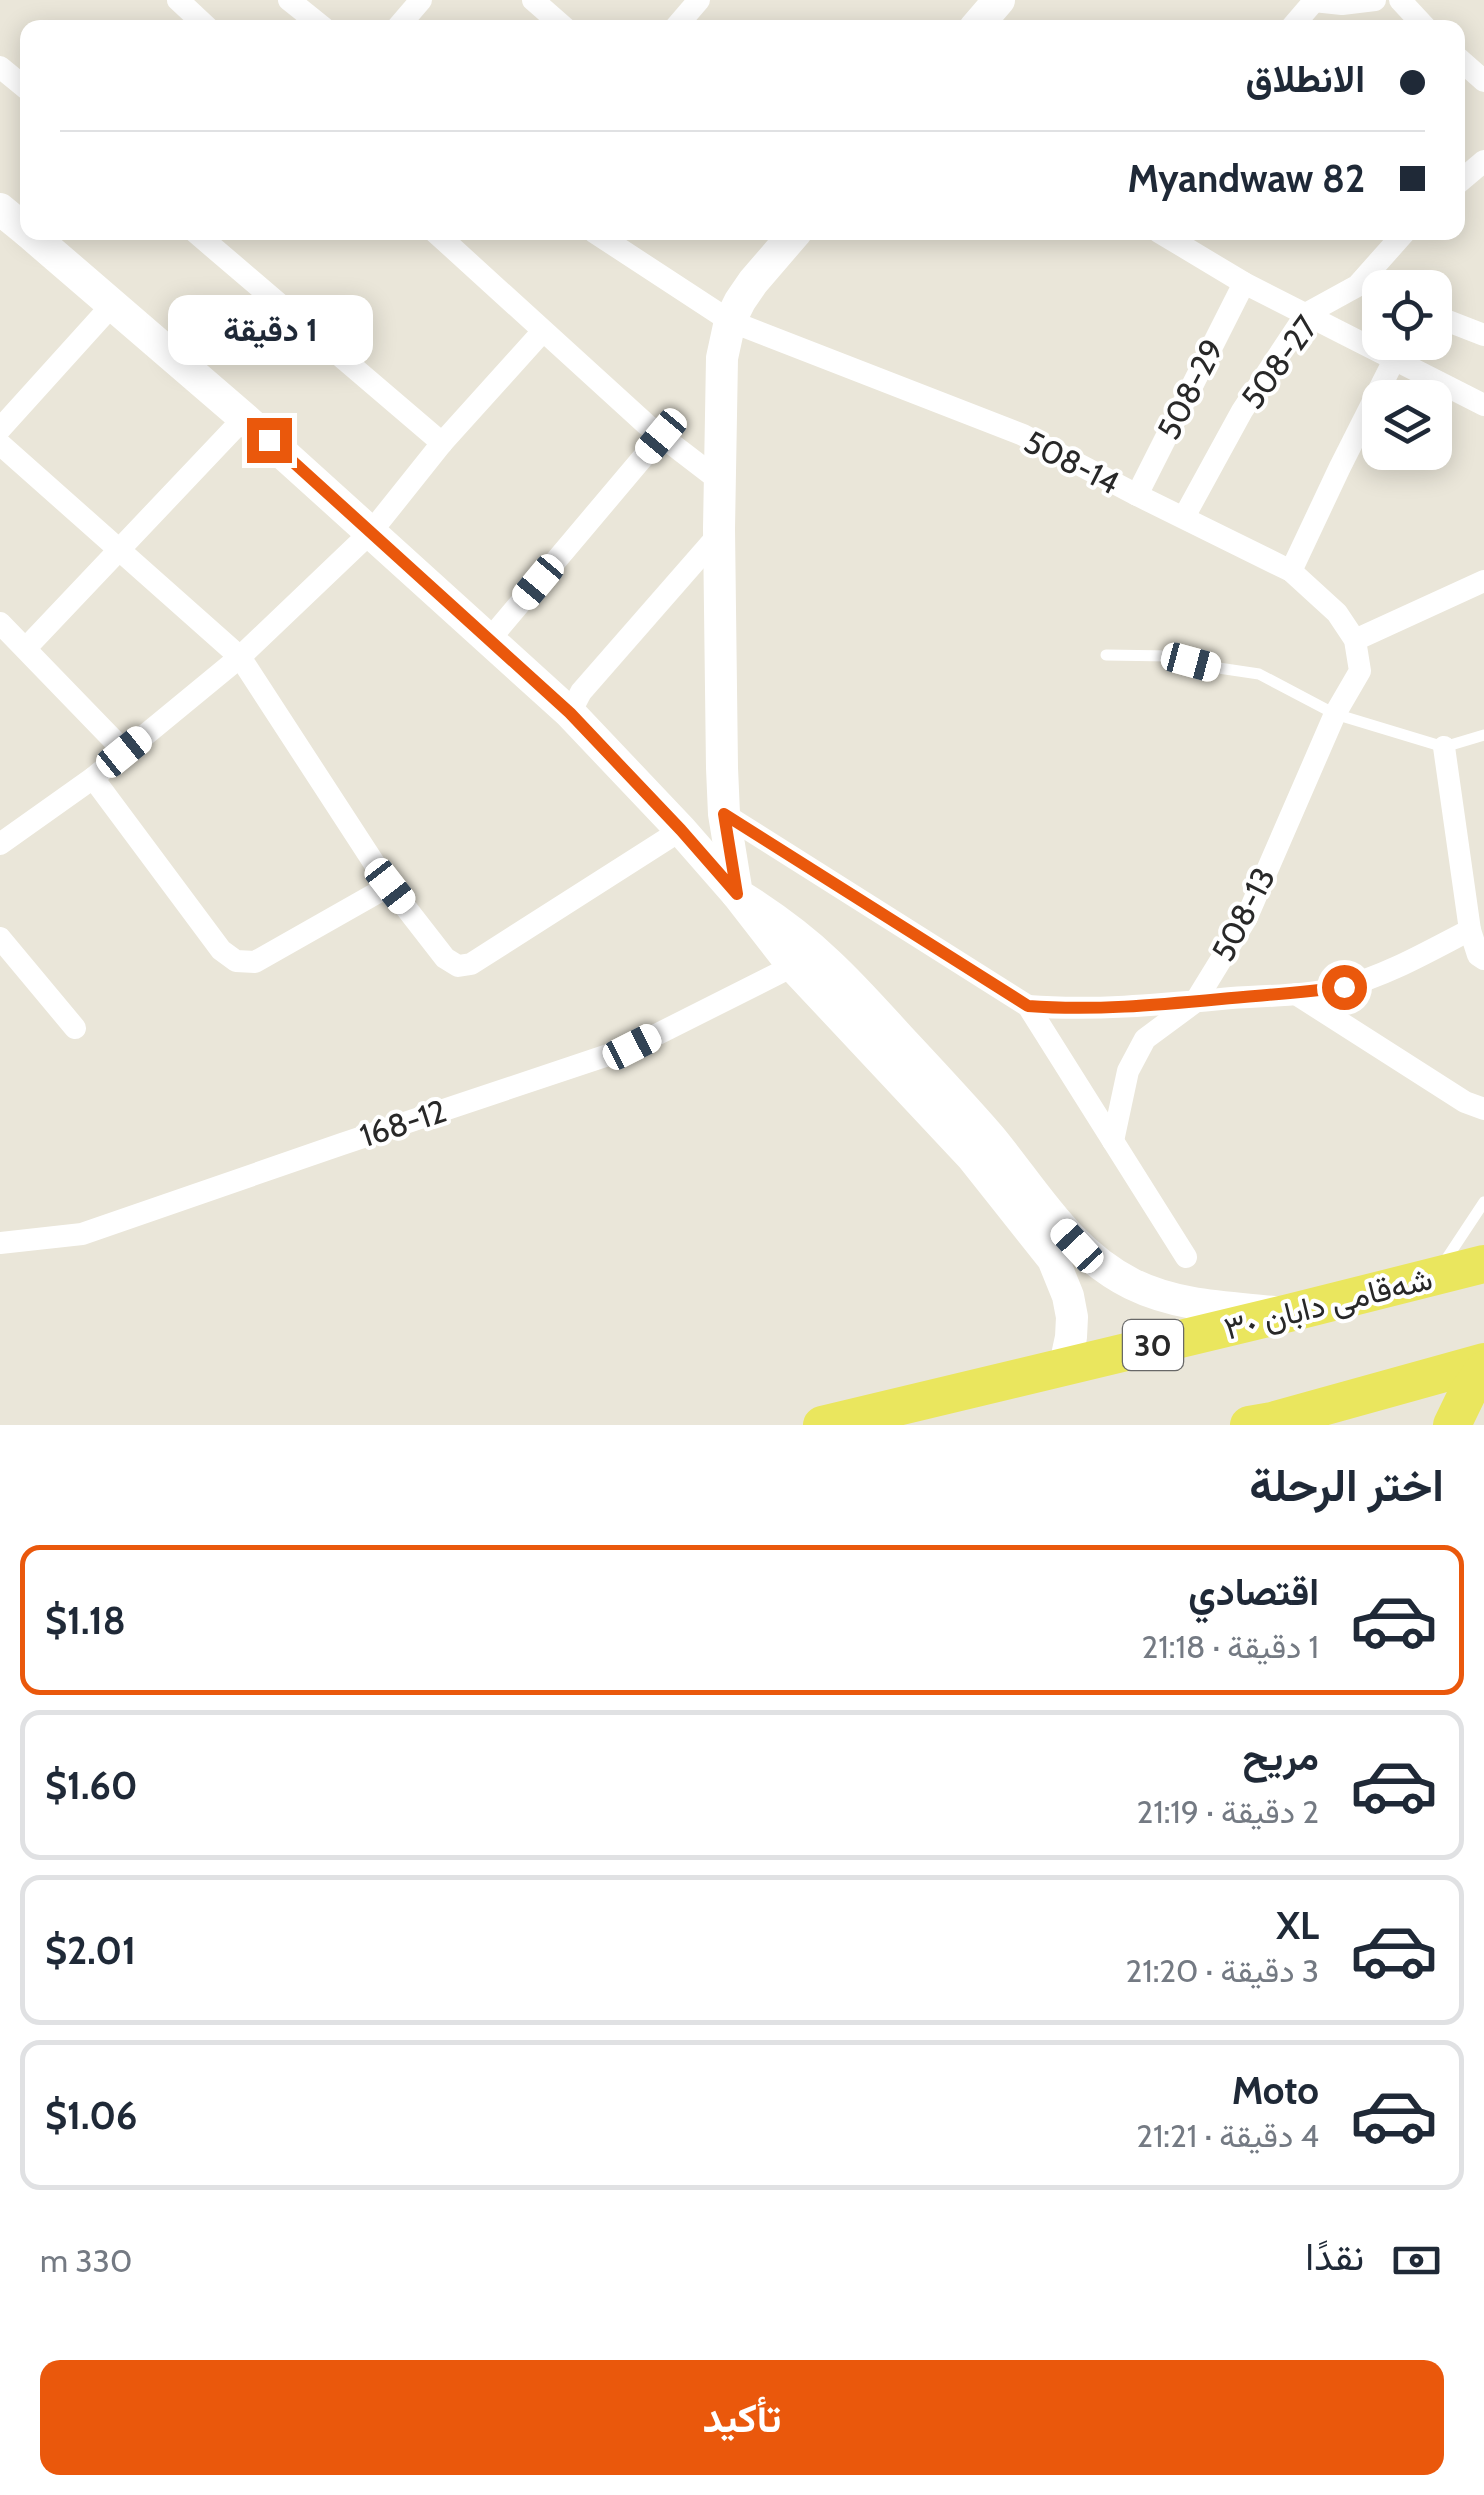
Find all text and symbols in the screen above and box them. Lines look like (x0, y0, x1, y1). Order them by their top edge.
text: الانطلاق (1246, 55, 1365, 102)
text: 82 Myandwaw (1127, 155, 1365, 202)
map controls (1362, 270, 1452, 470)
button: locate (1362, 270, 1452, 360)
callout: 1 دقيقة (166, 295, 372, 365)
street label: 508-27 (1232, 308, 1326, 416)
text: 1 دقيقة (223, 310, 318, 349)
street label: 508-29 (1148, 332, 1232, 446)
button: layers (1362, 380, 1452, 470)
car (630, 403, 692, 469)
route end (247, 418, 292, 463)
street label: 508-14 (1018, 422, 1126, 502)
car (507, 549, 569, 615)
car (1158, 640, 1224, 684)
car (91, 721, 157, 783)
car (360, 853, 420, 919)
street label: 508-13 (1203, 861, 1283, 967)
route start (1322, 965, 1367, 1010)
car (598, 1020, 666, 1074)
street label: 168-12 (355, 1091, 451, 1155)
car (1046, 1214, 1108, 1278)
street label: شەقامی دابان ٣٠ (1220, 1258, 1436, 1348)
road number: 30 (1123, 1320, 1183, 1370)
text: اختر الرحلة (1249, 1458, 1444, 1512)
text: اقتصادي (1188, 1568, 1319, 1615)
icon: car (1349, 1575, 1439, 1665)
text: $1.18 (45, 1597, 126, 1644)
text: 1 دقيقة · 21:18 (1142, 1627, 1319, 1666)
text: مريح (1243, 1733, 1319, 1780)
icon: car (1349, 1740, 1439, 1830)
text: $1.60 (45, 1762, 138, 1809)
text: 2 دقيقة · 21:19 (1136, 1792, 1319, 1831)
text: XL (1276, 1902, 1319, 1949)
icon: car (1349, 1905, 1439, 1995)
text: $2.01 (45, 1927, 136, 1974)
text: 3 دقيقة · 21:20 (1125, 1951, 1319, 1990)
text: Moto (1232, 2067, 1319, 2114)
icon: car (1349, 2070, 1439, 2160)
text: $1.06 (45, 2092, 137, 2139)
text: 4 دقيقة · 21:21 (1136, 2116, 1319, 2155)
text: نقدًا (1305, 2233, 1364, 2280)
icon: cash (1389, 2233, 1444, 2288)
text: 330 m (40, 2241, 132, 2280)
button: تأكيد (40, 2360, 1444, 2475)

